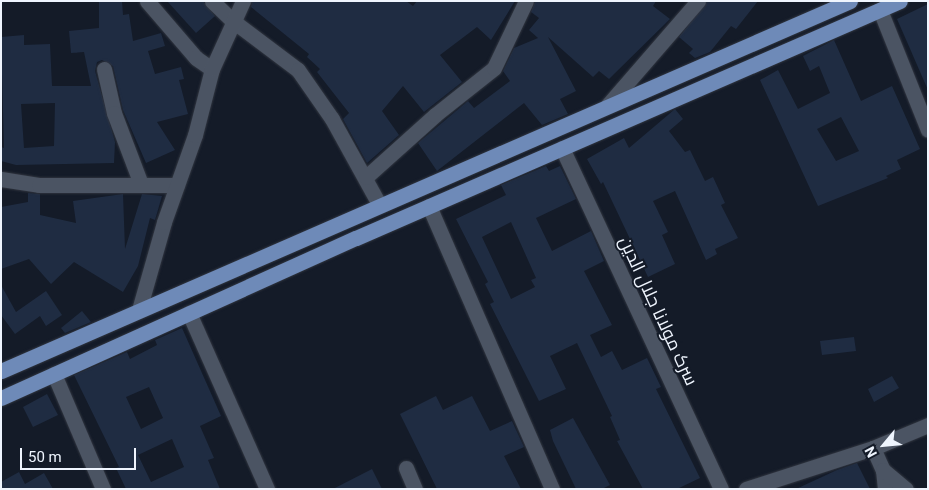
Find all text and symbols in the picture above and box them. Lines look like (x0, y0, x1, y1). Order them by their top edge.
street label: سرک مولانا جلال الدین (614, 233, 702, 389)
north arrow (859, 420, 909, 470)
scale bar (22, 438, 139, 470)
text: N (861, 444, 880, 460)
text: 50 m (28, 448, 62, 466)

